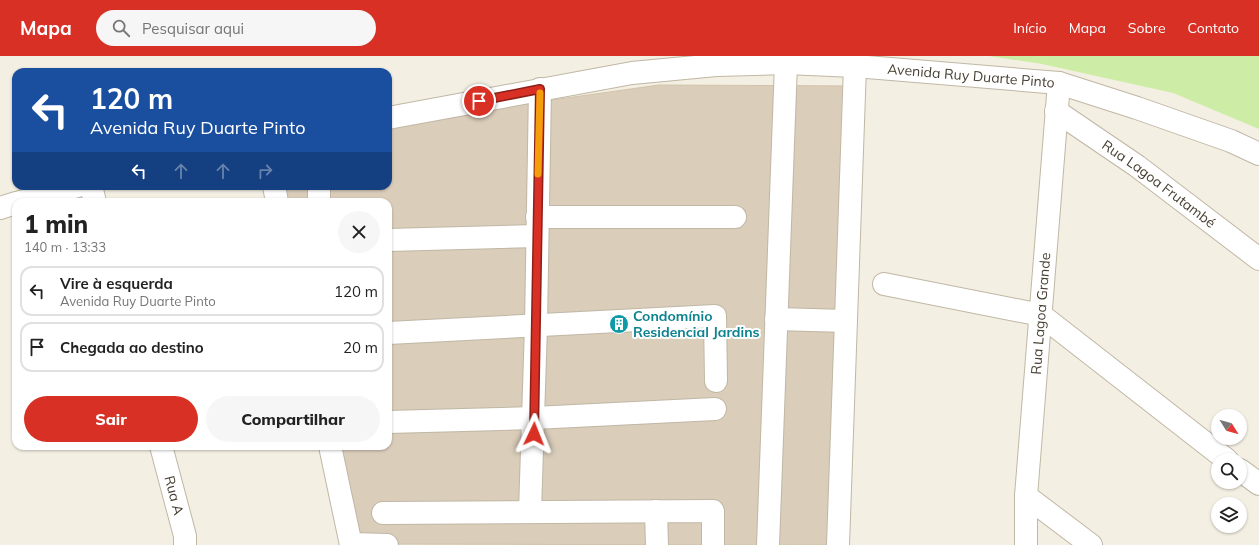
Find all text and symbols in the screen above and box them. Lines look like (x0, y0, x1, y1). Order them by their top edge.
search box (96, 10, 376, 46)
text: Mapa (20, 16, 72, 40)
icon: search (110, 17, 132, 39)
text: Pesquisar aqui (142, 19, 244, 38)
text: Início (1013, 19, 1047, 37)
text: Mapa (1069, 19, 1106, 37)
text: Sobre (1128, 19, 1166, 37)
text: Contato (1188, 19, 1239, 37)
street label: Avenida Ruy Duarte Pinto (887, 60, 1055, 92)
text: 120 m (90, 81, 173, 116)
icon: left (24, 84, 76, 136)
pin (462, 84, 496, 118)
icon: arrive (468, 90, 490, 112)
text: Avenida Ruy Duarte Pinto (90, 116, 306, 139)
street label: Rua Lagoa Frutambé (1099, 136, 1219, 232)
icon: left (128, 160, 150, 182)
icon: ahead (170, 160, 192, 182)
icon: ahead (212, 160, 234, 182)
icon: right (254, 160, 276, 182)
text: 1 min (24, 209, 88, 239)
button: close (338, 211, 380, 253)
text: 140 m · 13:33 (24, 239, 106, 255)
street label: Rua Lagoa Grande (1027, 252, 1054, 375)
text: Vire à esquerda (60, 274, 173, 293)
icon: left (26, 280, 48, 302)
text: 120 m (334, 282, 378, 301)
text: Avenida Ruy Duarte Pinto (60, 293, 216, 309)
place label: Condomínio Residencial Jardins (633, 307, 760, 341)
building icon: Condomínio Residencial Jardins (608, 313, 630, 335)
icon: arrive (26, 336, 48, 358)
text: Chegada ao destino (60, 338, 204, 357)
text: 20 m (343, 338, 378, 357)
button: Sair (24, 396, 198, 442)
button: Compartilhar (206, 396, 380, 442)
north arrow (1211, 409, 1247, 445)
map controls (1211, 409, 1247, 533)
position arrow (513, 413, 555, 455)
button: search (1211, 453, 1247, 489)
street label: Rua A (160, 474, 188, 518)
button: layers (1211, 497, 1247, 533)

